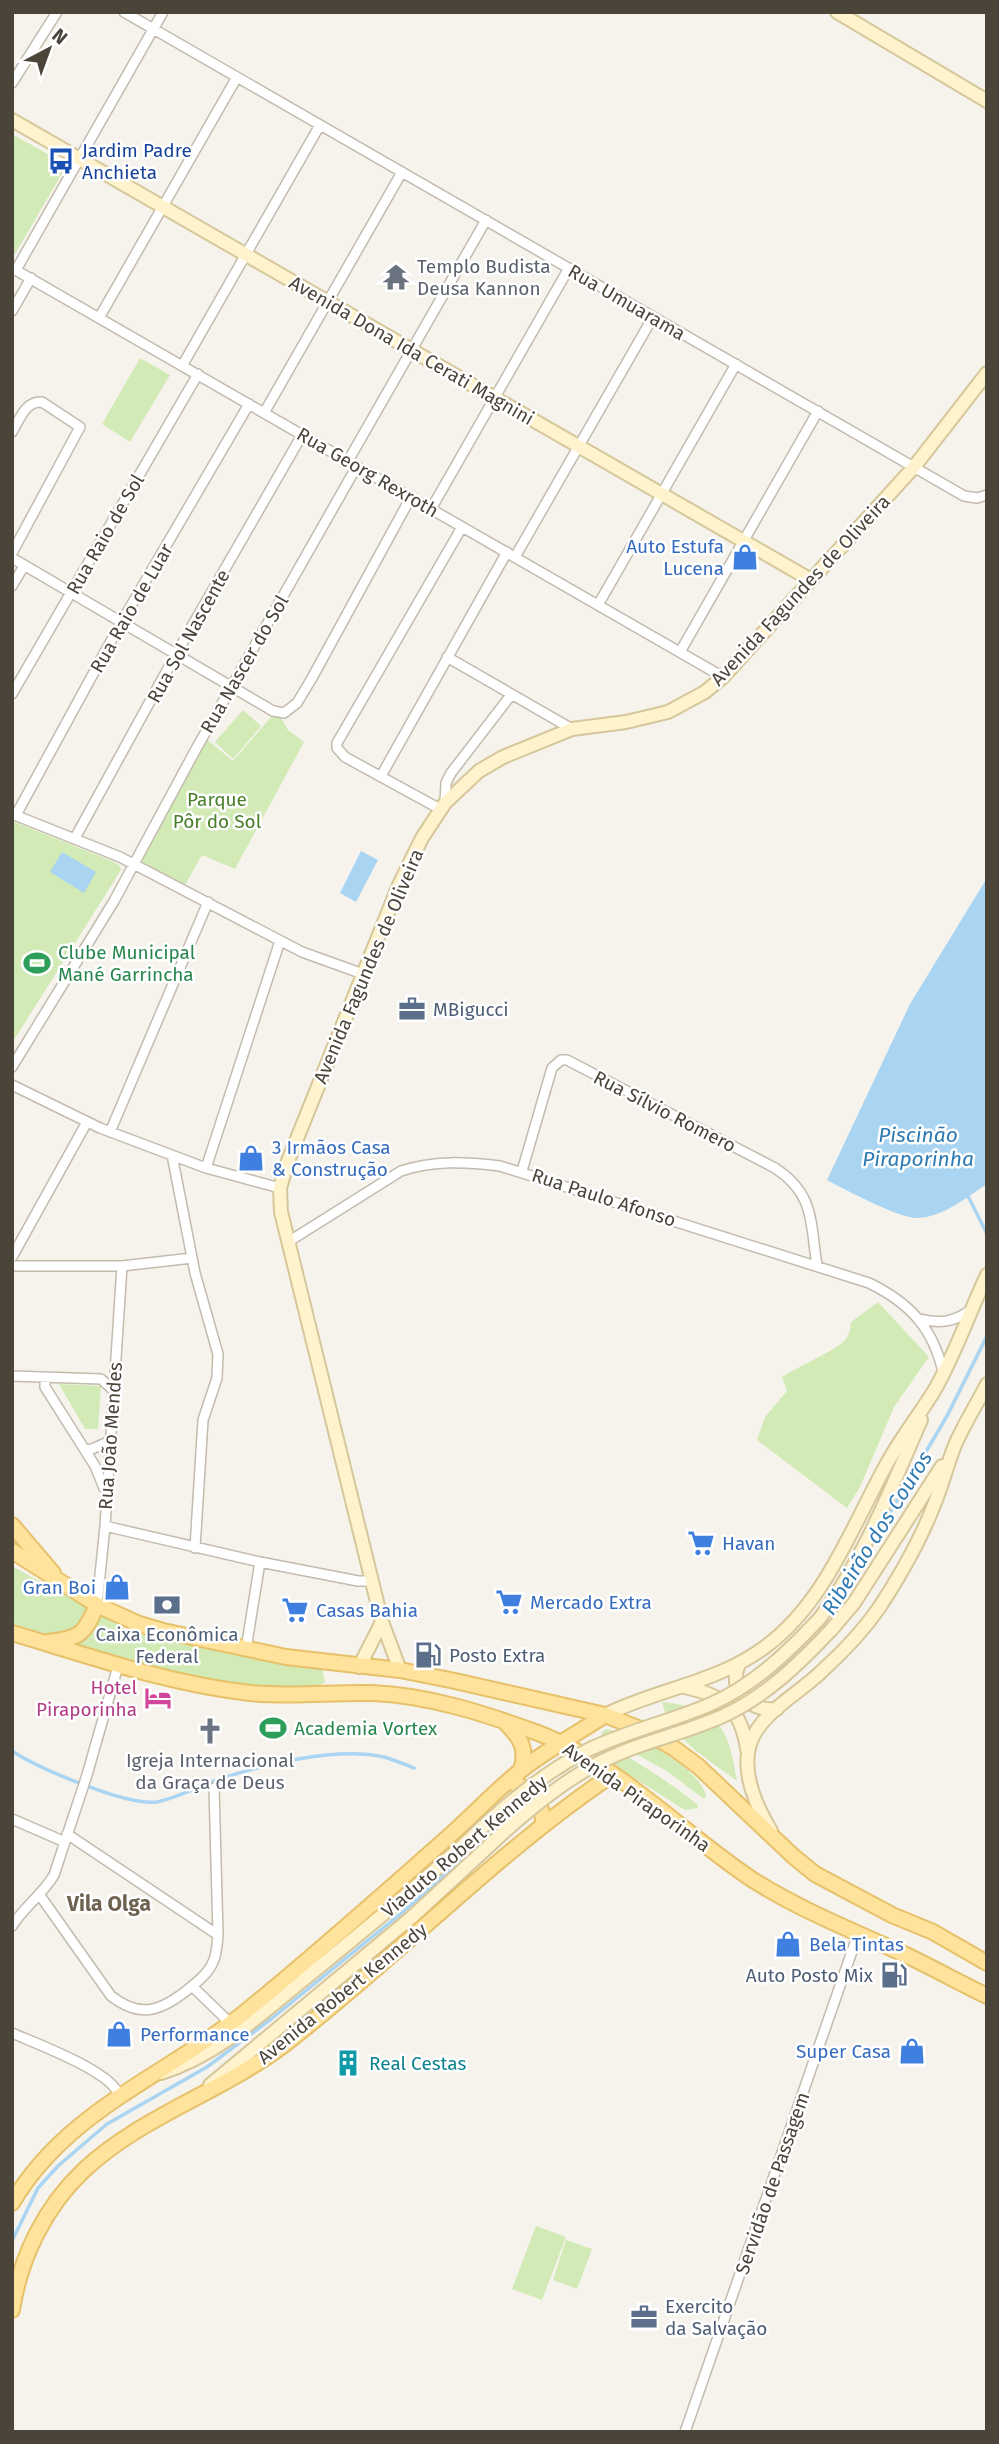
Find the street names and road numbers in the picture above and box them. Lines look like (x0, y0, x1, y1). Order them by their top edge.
street label: Rua Umuarama (564, 260, 690, 345)
street label: Avenida Dona Ida Cerati Magnini (285, 271, 538, 430)
street label: Rua Georg Rexroth (293, 423, 443, 522)
street label: Rua Raio de Sol (62, 470, 149, 598)
street label: Avenida Fagundes de Oliveira (706, 490, 895, 690)
street label: Rua Raio de Luar (85, 539, 178, 677)
street label: Rua Sol Nascente (142, 565, 235, 707)
street label: Rua Nascer do Sol (196, 591, 294, 737)
street label: Avenida Fagundes de Oliveira (309, 846, 428, 1087)
street label: Rua Sílvio Romero (590, 1066, 740, 1157)
street label: Rua Paulo Afonso (529, 1163, 679, 1232)
street label: Rua João Mendes (94, 1361, 127, 1511)
street label: Avenida Piraporinha (559, 1738, 715, 1857)
street label: Viaduto Robert Kennedy (377, 1770, 552, 1922)
street label: Avenida Robert Kennedy (253, 1917, 432, 2069)
street label: Servidão de Passagem (730, 2089, 814, 2277)

